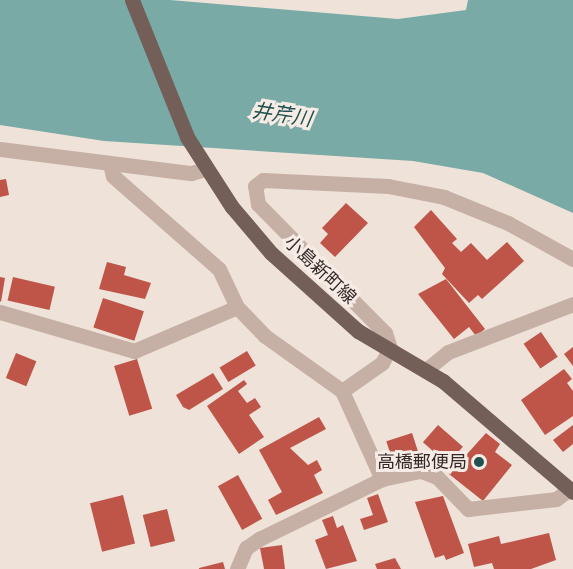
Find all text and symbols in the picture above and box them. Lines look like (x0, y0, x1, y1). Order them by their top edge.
water label: 井芹川 (250, 98, 314, 132)
street label: 小島新町線 (280, 231, 360, 309)
place label: 高橋郵便局 (377, 451, 467, 473)
marker: 高橋郵便局 (472, 455, 486, 469)

